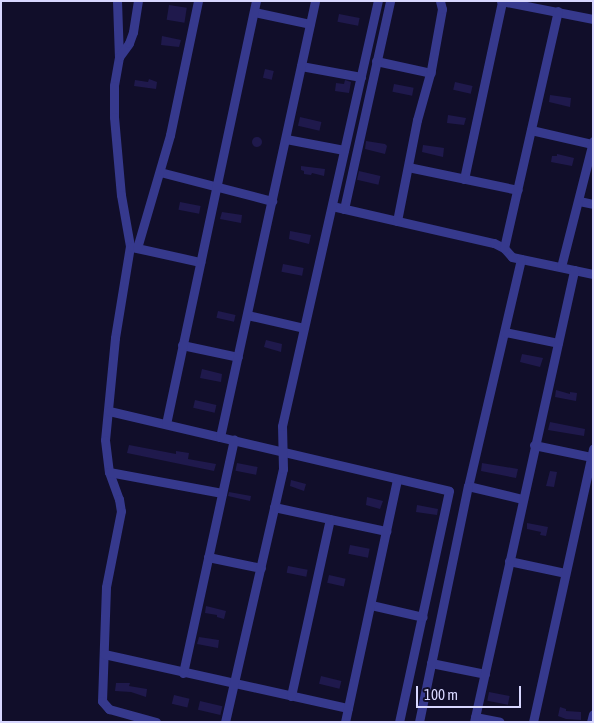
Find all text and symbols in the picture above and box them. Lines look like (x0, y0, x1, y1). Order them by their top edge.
scale bar (419, 676, 524, 708)
text: 100 m (424, 686, 458, 703)

